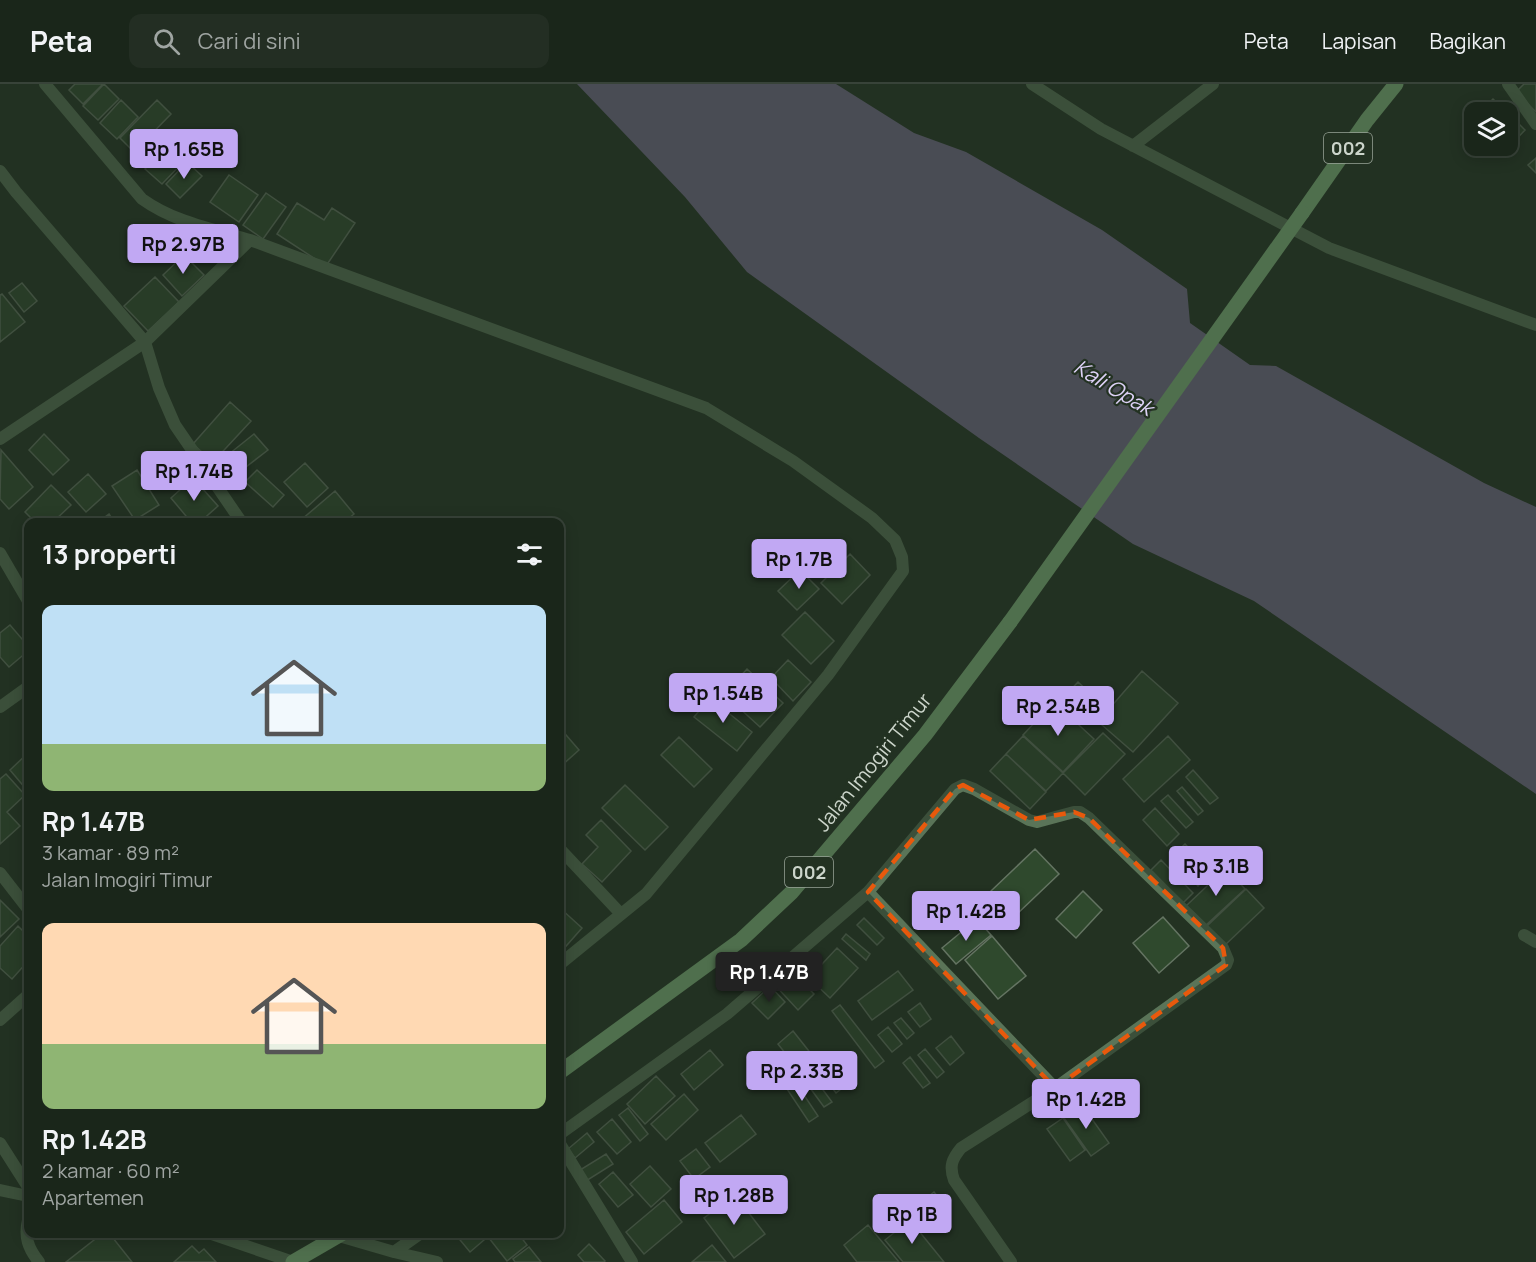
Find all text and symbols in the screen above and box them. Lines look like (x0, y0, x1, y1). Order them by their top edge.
search box (129, 14, 549, 68)
text: Peta (30, 22, 93, 60)
icon: search (150, 25, 183, 58)
text: Cari di sini (198, 26, 301, 56)
text: Peta (1244, 27, 1289, 55)
text: Lapisan (1322, 27, 1397, 55)
text: Bagikan (1430, 27, 1506, 55)
map controls (1464, 102, 1518, 156)
button: layers (1464, 102, 1518, 156)
pin: Rp 1.65B (122, 129, 246, 180)
road number: 002 (1324, 133, 1372, 163)
text: Rp 1.65B (144, 135, 224, 162)
pin: Rp 2.97B (121, 224, 245, 275)
text: Rp 2.97B (141, 230, 225, 257)
water label: Kali Opak (1069, 352, 1161, 423)
pin: Rp 1.74B (132, 451, 256, 502)
text: Rp 1.74B (155, 457, 233, 484)
text: 13 properti (42, 536, 177, 572)
icon: filters (513, 538, 546, 571)
pin: Rp 1.7B (744, 539, 854, 590)
text: Rp 1.7B (766, 545, 832, 572)
icon: home (240, 644, 348, 752)
pin: Rp 1.54B (661, 673, 785, 724)
text: Rp 1.54B (683, 679, 763, 706)
pin: Rp 2.54B (996, 686, 1120, 737)
street label: Jalan Imogiri Timur (809, 687, 937, 837)
text: Rp 2.54B (1016, 692, 1100, 719)
text: Rp 1.47B (42, 803, 145, 839)
text: 3 kamar · 89 m² (42, 839, 179, 866)
pin: Rp 3.1B (1161, 846, 1271, 897)
text: Rp 3.1B (1183, 852, 1249, 879)
road number: 002 (785, 857, 833, 887)
text: Jalan Imogiri Timur (42, 866, 212, 893)
pin: Rp 1.42B (904, 891, 1028, 942)
text: Rp 1.42B (926, 897, 1006, 924)
pin: Rp 1.47B (707, 952, 831, 1003)
text: Rp 1.47B (729, 958, 809, 985)
icon: home (240, 962, 348, 1070)
pin: Rp 2.33B (740, 1051, 864, 1102)
text: Rp 2.33B (760, 1057, 844, 1084)
pin: Rp 1.42B (1024, 1079, 1148, 1130)
text: Rp 1.42B (1046, 1085, 1126, 1112)
text: Rp 1.42B (42, 1121, 146, 1157)
text: 2 kamar · 60 m² (42, 1157, 180, 1184)
pin: Rp 1.28B (672, 1175, 796, 1226)
text: Rp 1.28B (694, 1181, 774, 1208)
text: Apartemen (42, 1184, 144, 1211)
pin: Rp 1B (870, 1194, 954, 1245)
text: Rp 1B (887, 1200, 937, 1227)

